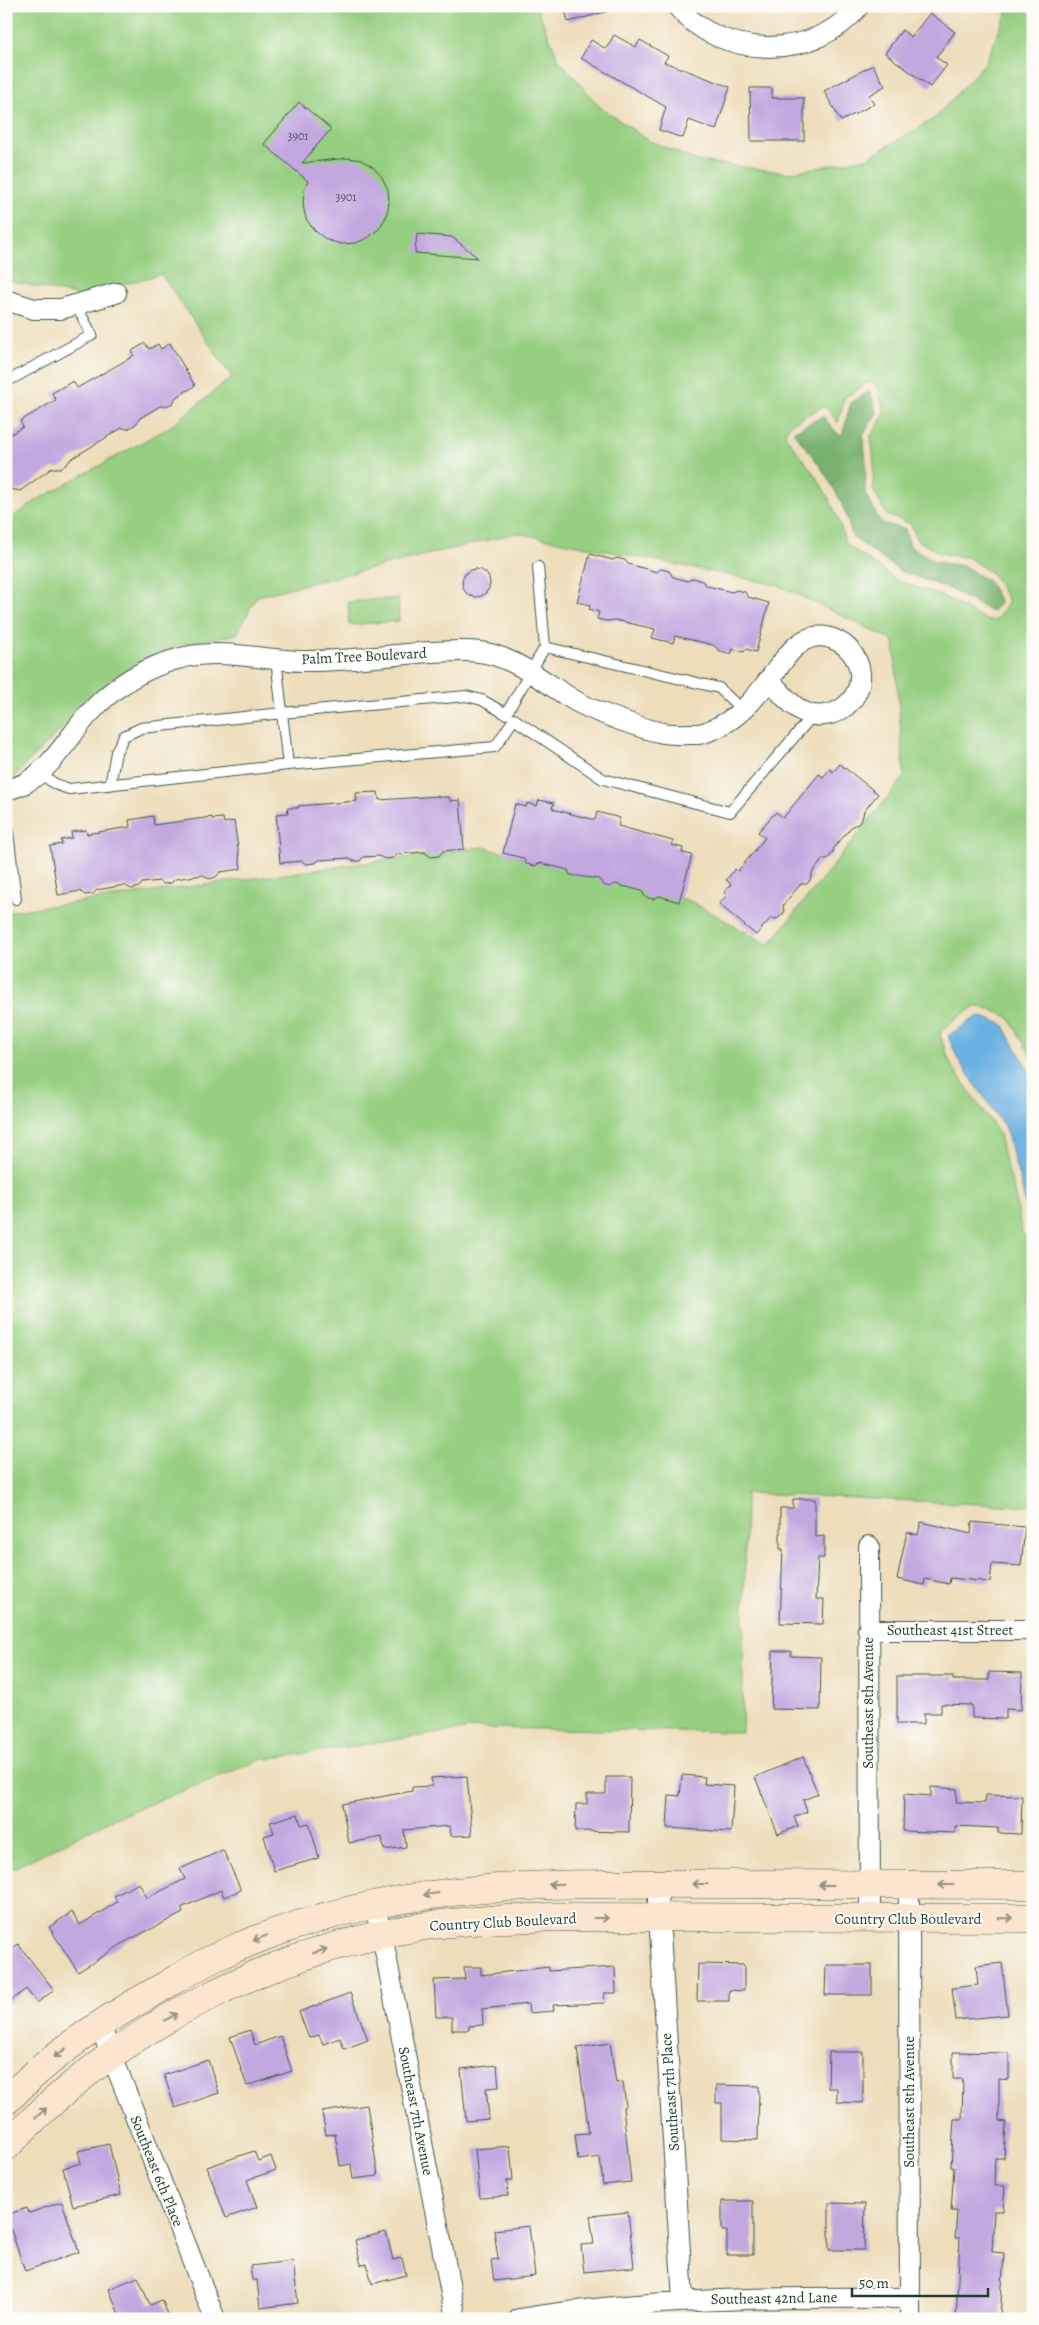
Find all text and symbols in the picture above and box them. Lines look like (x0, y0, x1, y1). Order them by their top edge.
house number: 3901 (288, 128, 308, 144)
house number: 3901 (336, 189, 356, 205)
street label: Palm Tree Boulevard (301, 643, 428, 669)
street label: Southeast 41st Street (887, 1620, 1013, 1640)
street label: Southeast 8th Avenue (858, 1637, 878, 1769)
one-way arrow (548, 1879, 564, 1889)
one-way arrow (692, 1879, 708, 1889)
one-way arrow (818, 1880, 834, 1890)
one-way arrow (938, 1880, 954, 1890)
one-way arrow (424, 1889, 440, 1899)
street label: Country Club Boulevard (429, 1908, 578, 1936)
street label: Country Club Boulevard (834, 1909, 982, 1929)
one-way arrow (593, 1913, 609, 1923)
one-way arrow (998, 1913, 1014, 1923)
one-way arrow (253, 1934, 269, 1943)
one-way arrow (311, 1946, 327, 1956)
one-way arrow (164, 2011, 178, 2021)
street label: Southeast 7th Place (656, 2032, 684, 2151)
street label: Southeast 8th Avenue (899, 2036, 919, 2168)
street label: Southeast 7th Avenue (394, 2045, 438, 2177)
one-way arrow (54, 2048, 67, 2059)
one-way arrow (34, 2107, 47, 2118)
street label: Southeast 6th Place (126, 2112, 189, 2230)
scale bar (852, 2265, 988, 2297)
text: 50 m (859, 2273, 889, 2293)
street label: Southeast 42nd Lane (711, 2287, 838, 2309)

